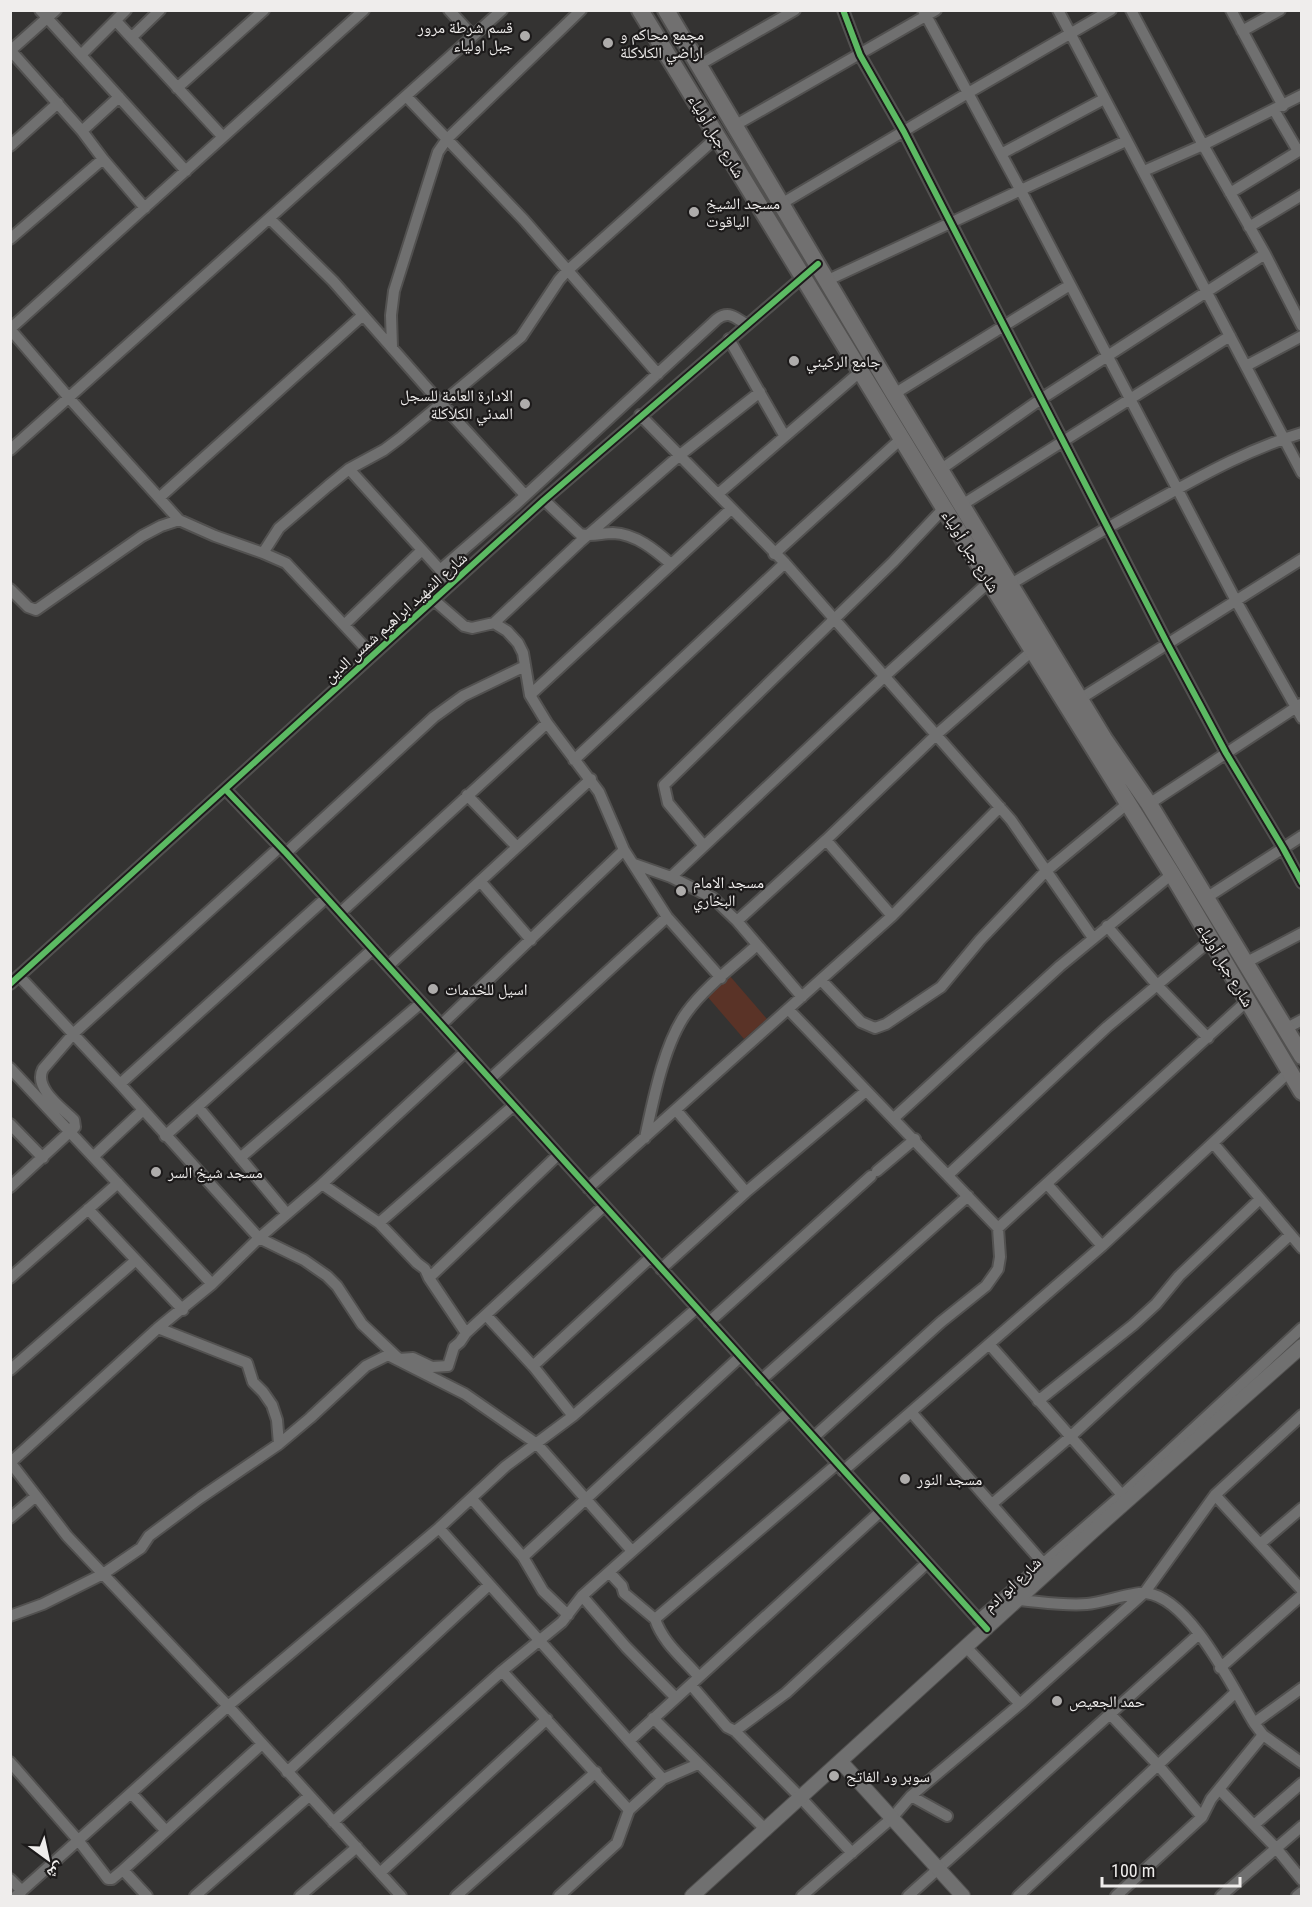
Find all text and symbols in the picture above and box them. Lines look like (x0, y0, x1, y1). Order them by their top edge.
place label: قسم شرطة مرور جبل اولياء (417, 18, 513, 56)
place label: مجمع محاكم و اراضي الكلاكلة (620, 25, 704, 65)
marker: قسم شرطة مرور جبل اولياء (518, 29, 532, 43)
marker: مجمع محاكم و اراضي الكلاكلة (601, 36, 615, 50)
street label: شارع جبل أولياء (683, 91, 749, 182)
place label: مسجد الشيخ الياقوت (706, 194, 780, 231)
marker: مسجد الشيخ الياقوت (687, 205, 701, 219)
place label: جامع الركيني (806, 352, 881, 374)
marker: جامع الركيني (787, 354, 801, 368)
place label: الادارة العامة للسجل المدني الكلاكلة (400, 386, 513, 426)
marker: الادارة العامة للسجل المدني الكلاكلة (518, 397, 532, 411)
street label: شارع جبل أولياء (937, 507, 1003, 597)
street label: شارع الشهيد ابراهيم شمس الدين (320, 548, 472, 687)
place label: مسجد الامام البخاري (693, 873, 764, 913)
marker: مسجد الامام البخاري (674, 884, 688, 898)
street label: شارع جبل أولياء (1192, 920, 1258, 1011)
place label: اسيل للخدمات (445, 980, 527, 1000)
marker: اسيل للخدمات (426, 982, 440, 996)
place label: مسجد شيخ السر (167, 1163, 263, 1183)
marker: مسجد شيخ السر (149, 1165, 163, 1179)
place label: مسجد النور (916, 1470, 982, 1489)
marker: مسجد النور (898, 1472, 912, 1486)
street label: شارع ابو ادم (980, 1553, 1046, 1617)
place label: حمد الجعيص (1069, 1692, 1145, 1712)
marker: حمد الجعيص (1050, 1694, 1064, 1708)
place label: سوبر ود الفاتح (846, 1767, 930, 1787)
marker: سوبر ود الفاتح (827, 1769, 841, 1783)
north arrow (18, 1829, 78, 1889)
scale bar (1102, 1850, 1240, 1888)
text: ش (44, 1859, 68, 1884)
text: 100 m (1111, 1860, 1155, 1881)

